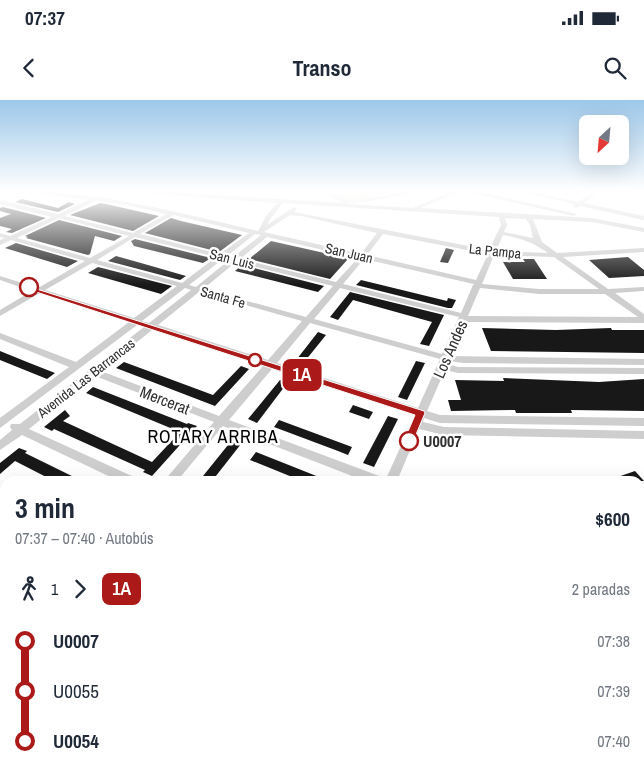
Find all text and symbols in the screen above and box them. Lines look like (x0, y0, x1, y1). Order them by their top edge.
text: 07:37 (25, 5, 65, 31)
text: Transo (292, 53, 352, 83)
icon: back (15, 54, 43, 82)
icon: search (601, 54, 629, 82)
north arrow (579, 115, 629, 165)
map controls (579, 115, 629, 165)
street label: San Juan (323, 239, 375, 267)
street label: La Pampa (468, 239, 523, 263)
street label: San Luis (208, 245, 256, 273)
unlabelled marker (19, 277, 39, 297)
street label: Santa Fe (198, 282, 248, 312)
street label: Los Andes (427, 317, 473, 381)
street label: Avenida Las Barrancas (33, 334, 139, 422)
unlabelled marker (248, 353, 262, 367)
line badge: 1A (280, 359, 324, 391)
text: 1A (293, 362, 311, 387)
street label: Mercerat (137, 380, 193, 420)
district label: ROTARY ARRIBA (147, 424, 279, 449)
place label: U0007 (423, 430, 462, 452)
marker: U0007 (399, 431, 419, 451)
text: 3 min (15, 489, 75, 527)
text: $600 (595, 506, 630, 532)
text: 07:37 – 07:40 · Autobús (15, 527, 154, 549)
icon: walk (15, 575, 43, 603)
icon: forward (66, 575, 94, 603)
text: 1A (112, 576, 131, 601)
text: 1 (51, 578, 58, 600)
text: 2 paradas (572, 578, 630, 600)
text: U0007 (53, 628, 99, 654)
text: 07:38 (597, 630, 630, 652)
text: U0055 (53, 678, 99, 704)
text: 07:39 (597, 680, 630, 702)
text: U0054 (53, 728, 99, 754)
text: 07:40 (597, 730, 630, 752)

